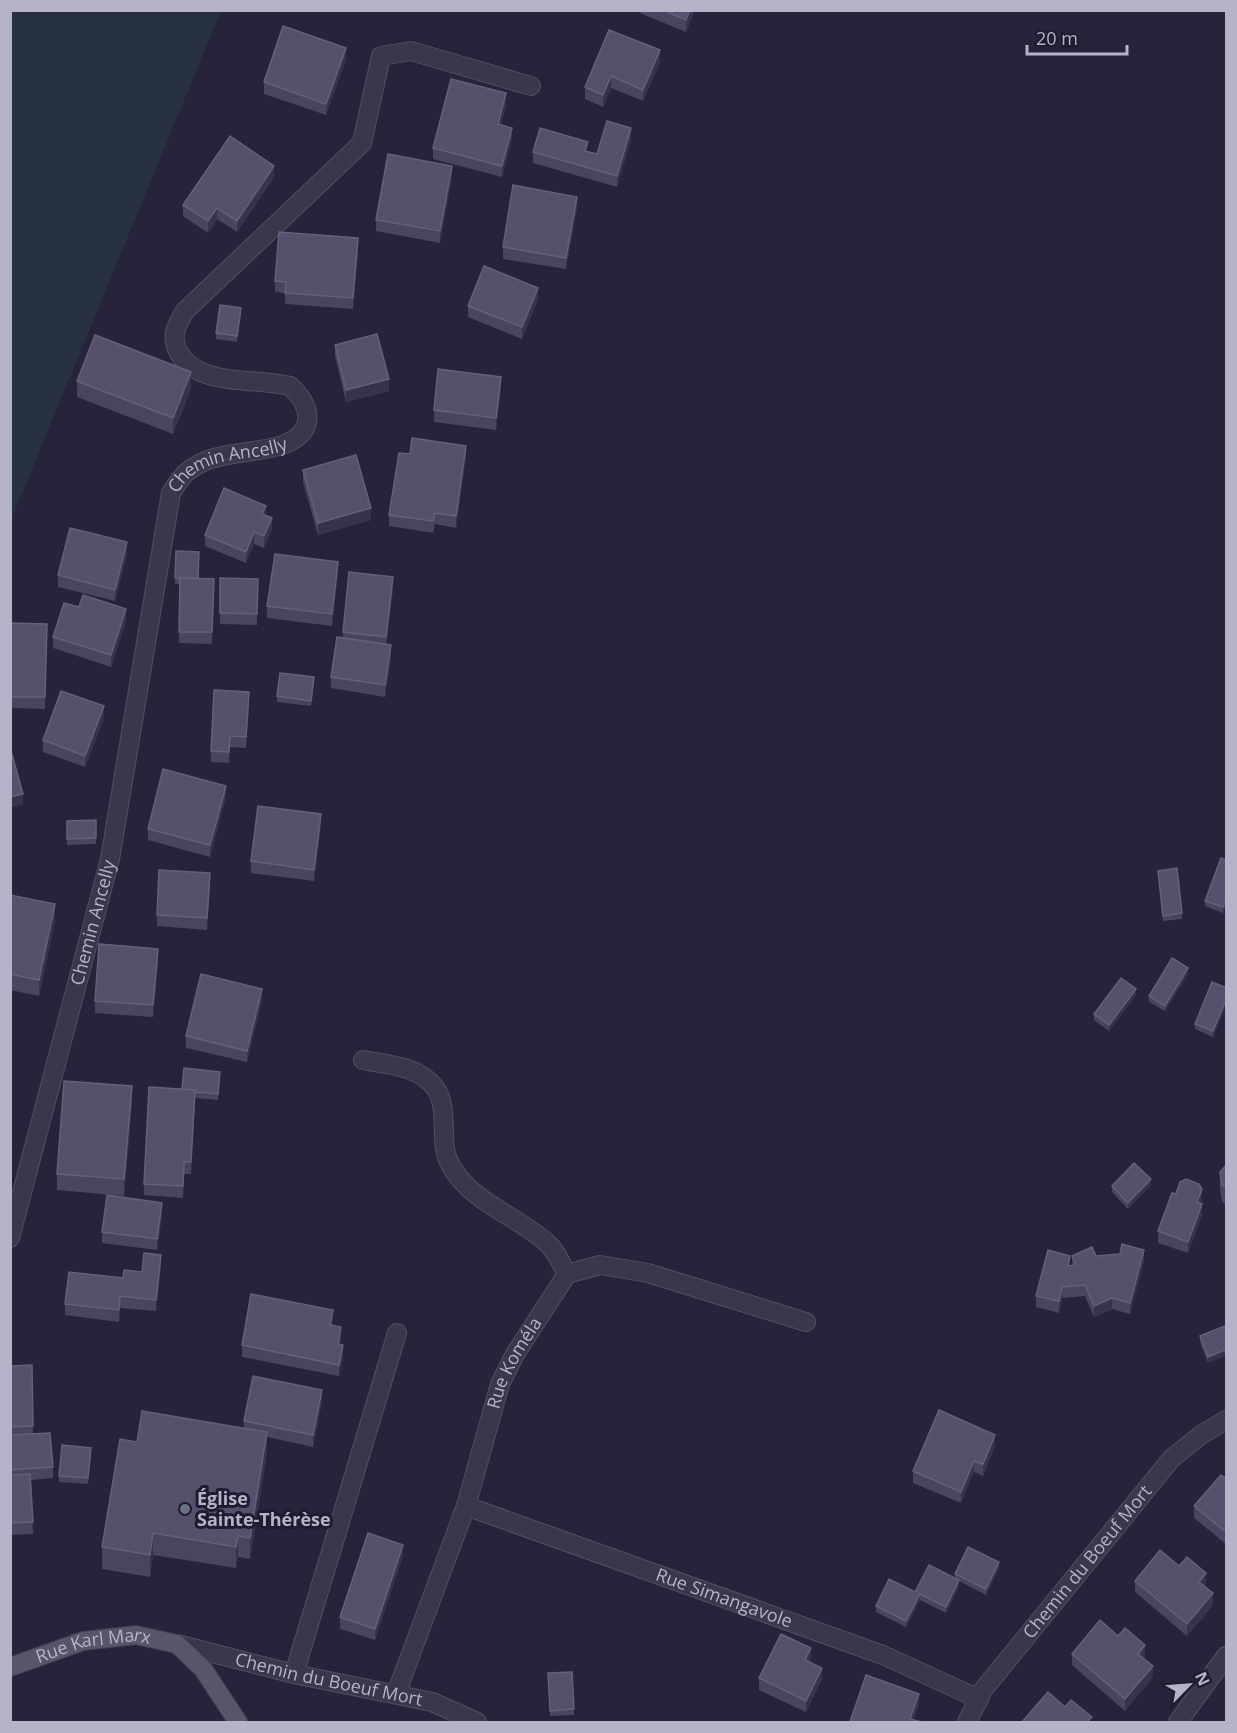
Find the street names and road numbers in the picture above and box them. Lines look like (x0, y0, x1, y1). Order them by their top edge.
street label: Chemin Ancelly (161, 431, 291, 497)
street label: Chemin Ancelly (64, 856, 120, 988)
street label: Rue Koméla (481, 1312, 547, 1411)
street label: Chemin du Boeuf Mort (1017, 1480, 1156, 1643)
street label: Rue Simangavole (653, 1562, 796, 1633)
street label: Rue Karl Marx (32, 1622, 154, 1668)
street label: Chemin du Boeuf Mort (233, 1646, 425, 1711)

